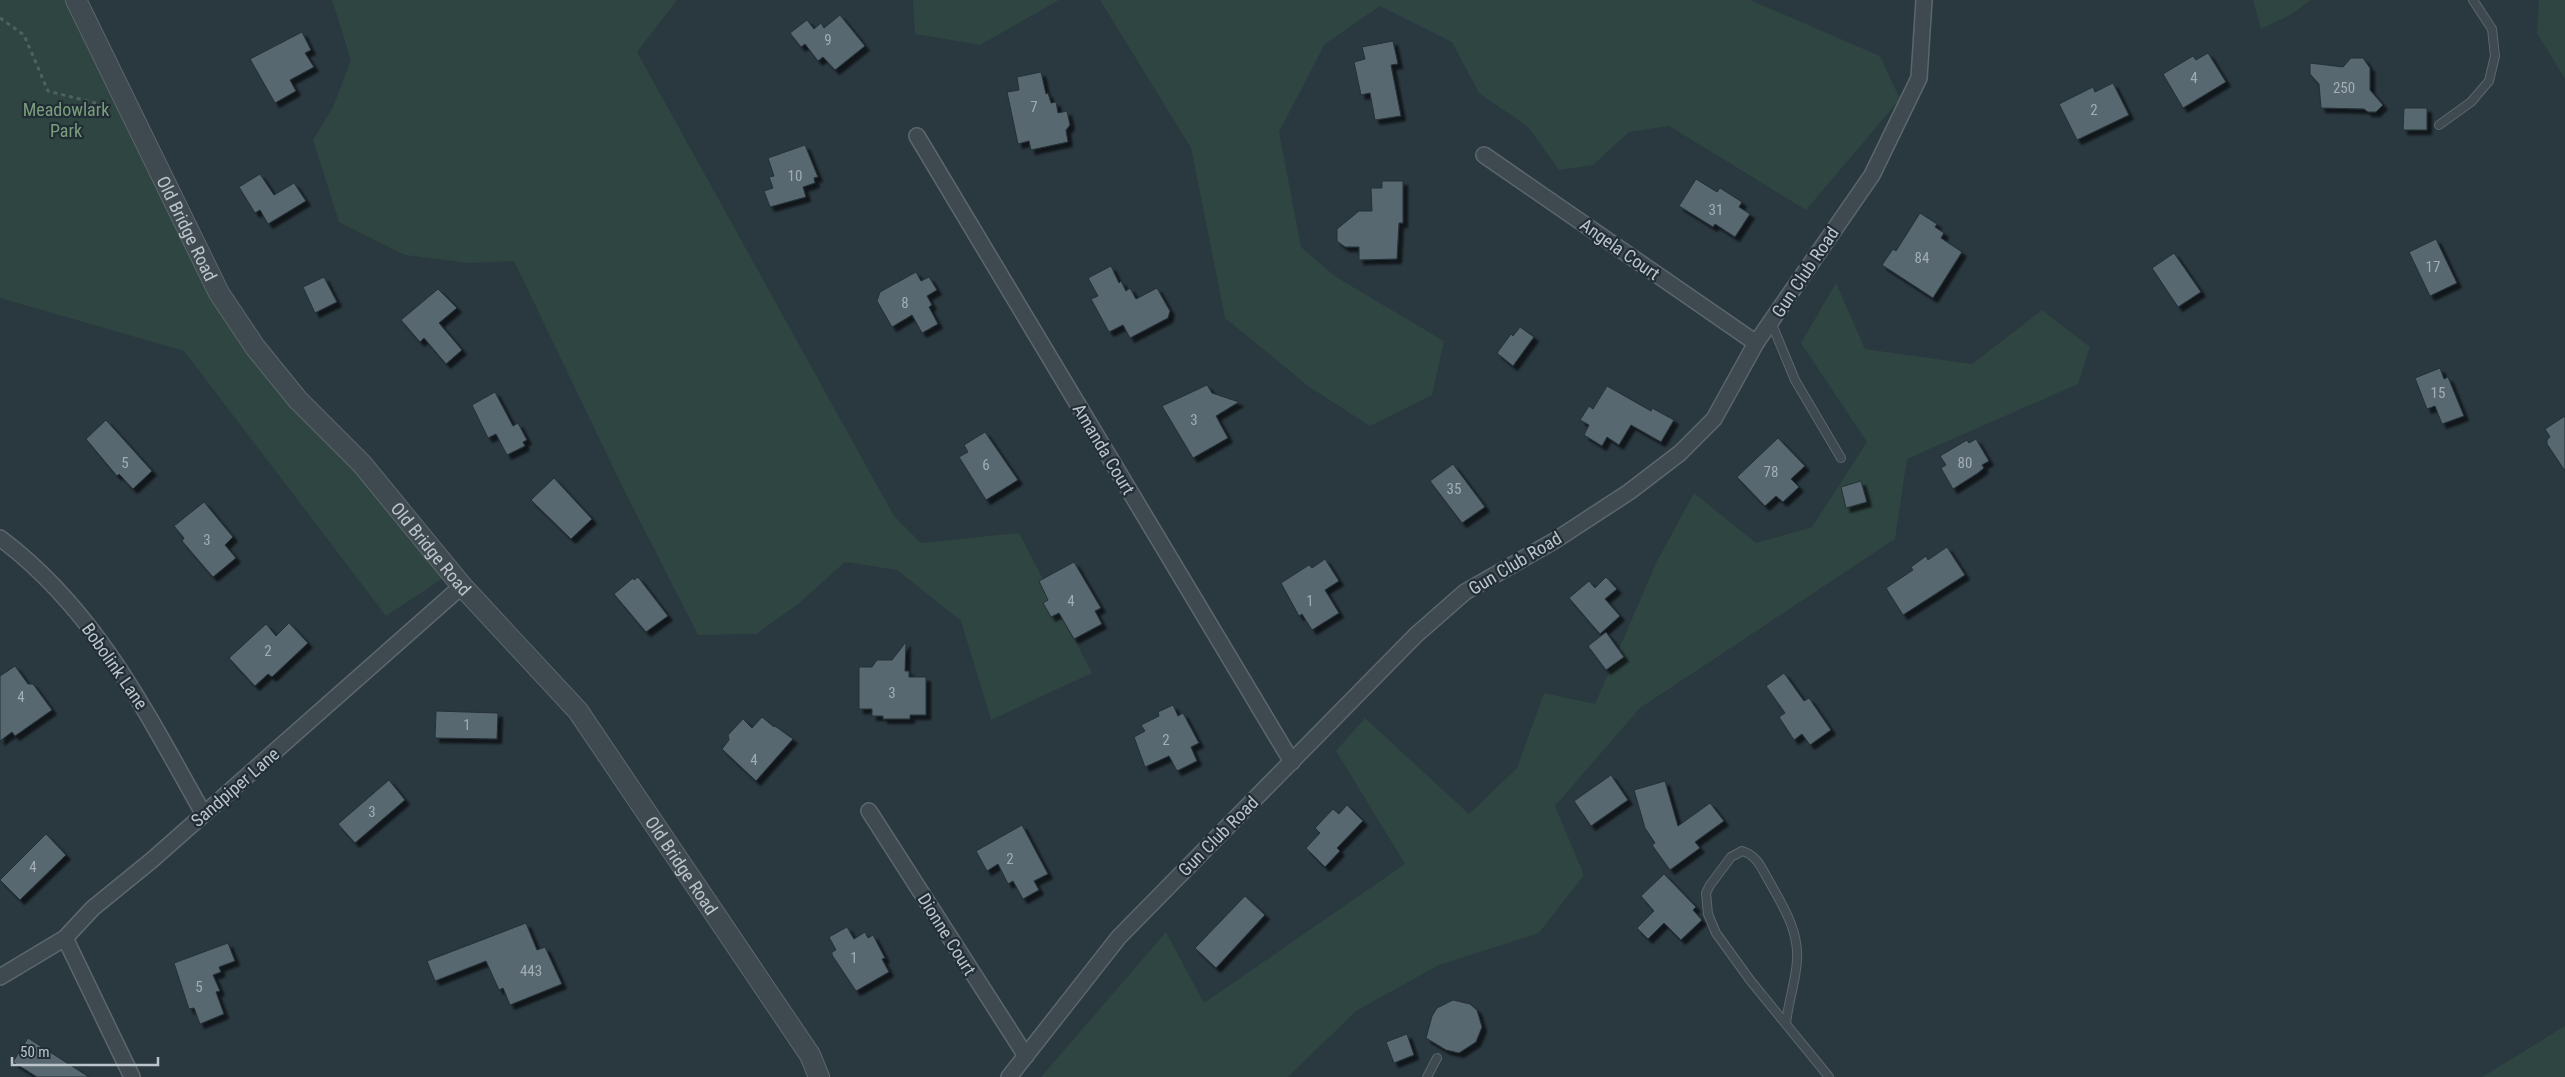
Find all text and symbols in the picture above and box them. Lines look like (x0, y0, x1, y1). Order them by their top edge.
house number: 9 (824, 31, 832, 49)
house number: 4 (2190, 69, 2198, 87)
house number: 250 (2333, 79, 2355, 97)
house number: 7 (1030, 98, 1038, 116)
park label: Meadowlark Park (23, 99, 109, 141)
house number: 2 (2090, 101, 2098, 119)
house number: 10 (788, 167, 802, 185)
street label: Old Bridge Road (153, 172, 222, 284)
house number: 31 (1709, 201, 1723, 219)
street label: Angela Court (1576, 214, 1664, 284)
street label: Gun Club Road (1767, 223, 1843, 321)
house number: 84 (1915, 249, 1929, 267)
house number: 17 (2426, 258, 2440, 276)
house number: 8 (901, 294, 909, 312)
house number: 15 (2431, 384, 2445, 402)
street label: Amanda Court (1069, 400, 1139, 498)
house number: 3 (1190, 411, 1198, 429)
house number: 5 (121, 454, 129, 472)
house number: 80 (1958, 454, 1972, 472)
house number: 6 (982, 456, 990, 474)
house number: 78 (1764, 463, 1778, 481)
house number: 35 (1447, 480, 1461, 498)
street label: Old Bridge Road (387, 498, 476, 599)
street label: Gun Club Road (1465, 527, 1565, 599)
house number: 3 (203, 531, 211, 549)
house number: 4 (1067, 592, 1075, 610)
house number: 1 (1306, 592, 1314, 610)
street label: Bobolink Lane (78, 619, 152, 713)
house number: 2 (264, 642, 272, 660)
house number: 3 (888, 684, 896, 702)
house number: 4 (17, 688, 25, 706)
house number: 1 (463, 716, 471, 734)
house number: 2 (1162, 731, 1170, 749)
street label: Sandpiper Lane (187, 743, 283, 831)
house number: 4 (750, 751, 758, 769)
street label: Gun Club Road (1174, 792, 1262, 880)
house number: 3 (368, 803, 376, 821)
street label: Old Bridge Road (641, 812, 723, 918)
house number: 2 (1006, 850, 1014, 868)
house number: 4 (29, 858, 37, 876)
street label: Dionne Court (914, 889, 980, 979)
house number: 1 (850, 949, 858, 967)
house number: 443 (520, 962, 542, 980)
house number: 5 (195, 978, 203, 996)
scale bar (12, 1034, 159, 1066)
text: 50 m (20, 1043, 50, 1061)

